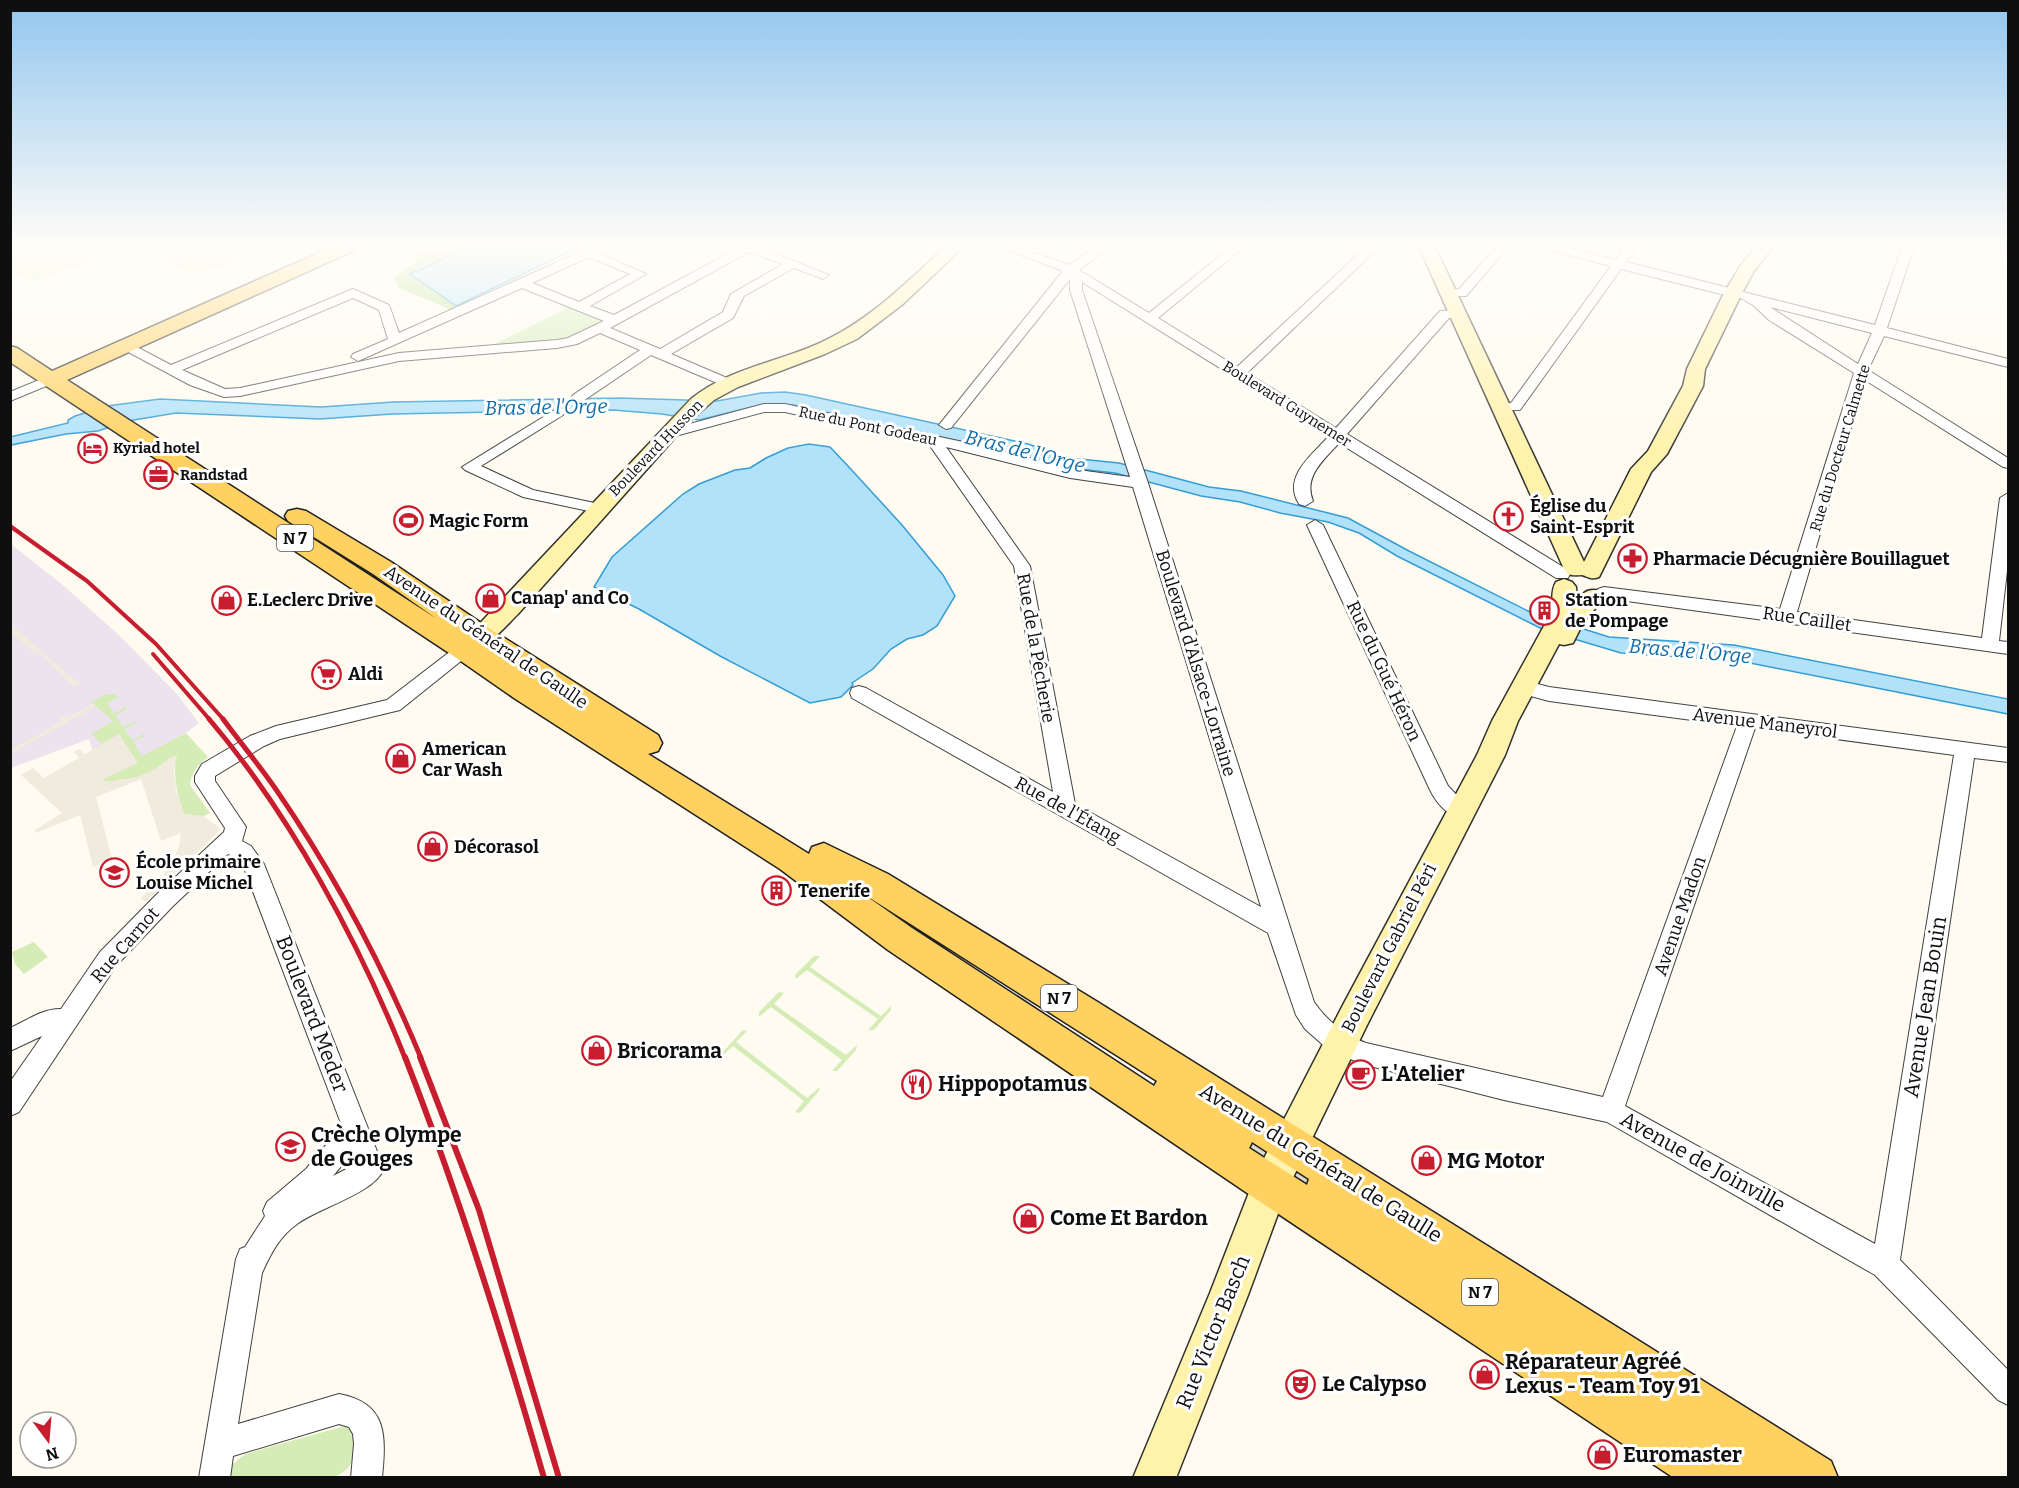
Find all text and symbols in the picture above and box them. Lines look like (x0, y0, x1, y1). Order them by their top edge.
street label: Boulevard Guynemer (1219, 357, 1355, 451)
street label: Rue du Docteur Calmette (1806, 362, 1874, 534)
water label: Bras de l'Orge (484, 394, 608, 420)
street label: Boulevard Husson (605, 396, 707, 500)
street label: Rue du Pont Godeau (797, 403, 939, 449)
water label: Bras de l'Orge (962, 424, 1088, 478)
hotel icon: Kyriad hotel (76, 432, 108, 464)
place label: Kyriad hotel (113, 439, 200, 457)
office icon: Randstad (143, 459, 175, 491)
place label: Randstad (180, 466, 248, 484)
place label: Église du Saint-Esprit (1530, 494, 1635, 538)
church icon: Église du Saint-Esprit (1493, 500, 1525, 532)
sports icon: Magic Form (392, 505, 424, 537)
place label: Magic Form (429, 510, 528, 532)
road number: N 7 (277, 525, 313, 551)
pharmacy icon: Pharmacie Décugnière Bouillaguet (1616, 543, 1648, 575)
street label: Boulevard d'Alsace-Lorraine (1151, 547, 1241, 779)
place label: Pharmacie Décugnière Bouillaguet (1653, 548, 1950, 570)
street label: Avenue du Général de Gaulle (380, 560, 592, 714)
street label: Rue de la Pêcherie (1012, 571, 1060, 725)
shop icon: Canap' and Co (474, 582, 506, 614)
shop icon: E.Leclerc Drive (210, 584, 242, 616)
place label: Canap' and Co (511, 587, 629, 609)
place label: E.Leclerc Drive (247, 589, 373, 611)
place label: Station de Pompage (1565, 589, 1668, 632)
building icon: Station de Pompage (1528, 594, 1560, 626)
street label: Rue du Gué Héron (1342, 597, 1426, 745)
street label: Rue Caillet (1761, 602, 1853, 636)
water label: Bras de l'Orge (1628, 634, 1752, 668)
supermarket icon: Aldi (311, 658, 343, 690)
place label: Aldi (348, 663, 383, 685)
street label: Avenue Maneyrol (1691, 703, 1839, 743)
place label: American Car Wash (422, 738, 507, 781)
shop icon: American Car Wash (385, 743, 417, 775)
street label: Rue de l'Étang (1011, 771, 1125, 848)
shop icon: Décorasol (417, 831, 449, 863)
place label: Décorasol (454, 836, 539, 858)
place label: École primaire Louise Michel (136, 850, 261, 894)
street label: Avenue Madon (1649, 853, 1711, 979)
school or university icon: École primaire Louise Michel (99, 856, 131, 888)
street label: Boulevard Gabriel Péri (1337, 860, 1441, 1036)
building icon: Tenerife (761, 875, 793, 907)
place label: Tenerife (798, 880, 870, 902)
street label: Rue Carnot (86, 902, 164, 987)
street label: Avenue Jean Bouin (1898, 915, 1952, 1099)
street label: Boulevard Meder (270, 932, 354, 1096)
road number: N 7 (1041, 985, 1077, 1011)
shop icon: Bricorama (580, 1035, 612, 1067)
place label: Bricorama (617, 1038, 722, 1064)
cafe icon: L'Atelier (1344, 1058, 1376, 1090)
place label: L'Atelier (1381, 1061, 1465, 1087)
restaurant icon: Hippopotamus (901, 1068, 933, 1100)
place label: Hippopotamus (938, 1071, 1087, 1097)
street label: Avenue du Général de Gaulle (1195, 1077, 1447, 1249)
street label: Avenue de Joinville (1616, 1106, 1790, 1218)
place label: Crèche Olympe de Gouges (311, 1122, 462, 1172)
school or university icon: Crèche Olympe de Gouges (274, 1131, 306, 1163)
shop icon: MG Motor (1410, 1145, 1442, 1177)
place label: MG Motor (1447, 1148, 1544, 1174)
shop icon: Come Et Bardon (1013, 1202, 1045, 1234)
place label: Come Et Bardon (1050, 1205, 1208, 1231)
street label: Rue Victor Basch (1170, 1251, 1256, 1413)
road number: N 7 (1462, 1279, 1498, 1305)
place label: Réparateur Agréé Lexus - Team Toy 91 (1505, 1349, 1700, 1399)
shop icon: Réparateur Agréé Lexus - Team Toy 91 (1468, 1358, 1500, 1390)
theatre icon: Le Calypso (1285, 1368, 1317, 1400)
place label: Le Calypso (1322, 1371, 1427, 1397)
north arrow (18, 1410, 78, 1470)
shop icon: Euromaster (1586, 1439, 1618, 1471)
place label: Euromaster (1623, 1442, 1742, 1468)
text: N (43, 1443, 61, 1465)

